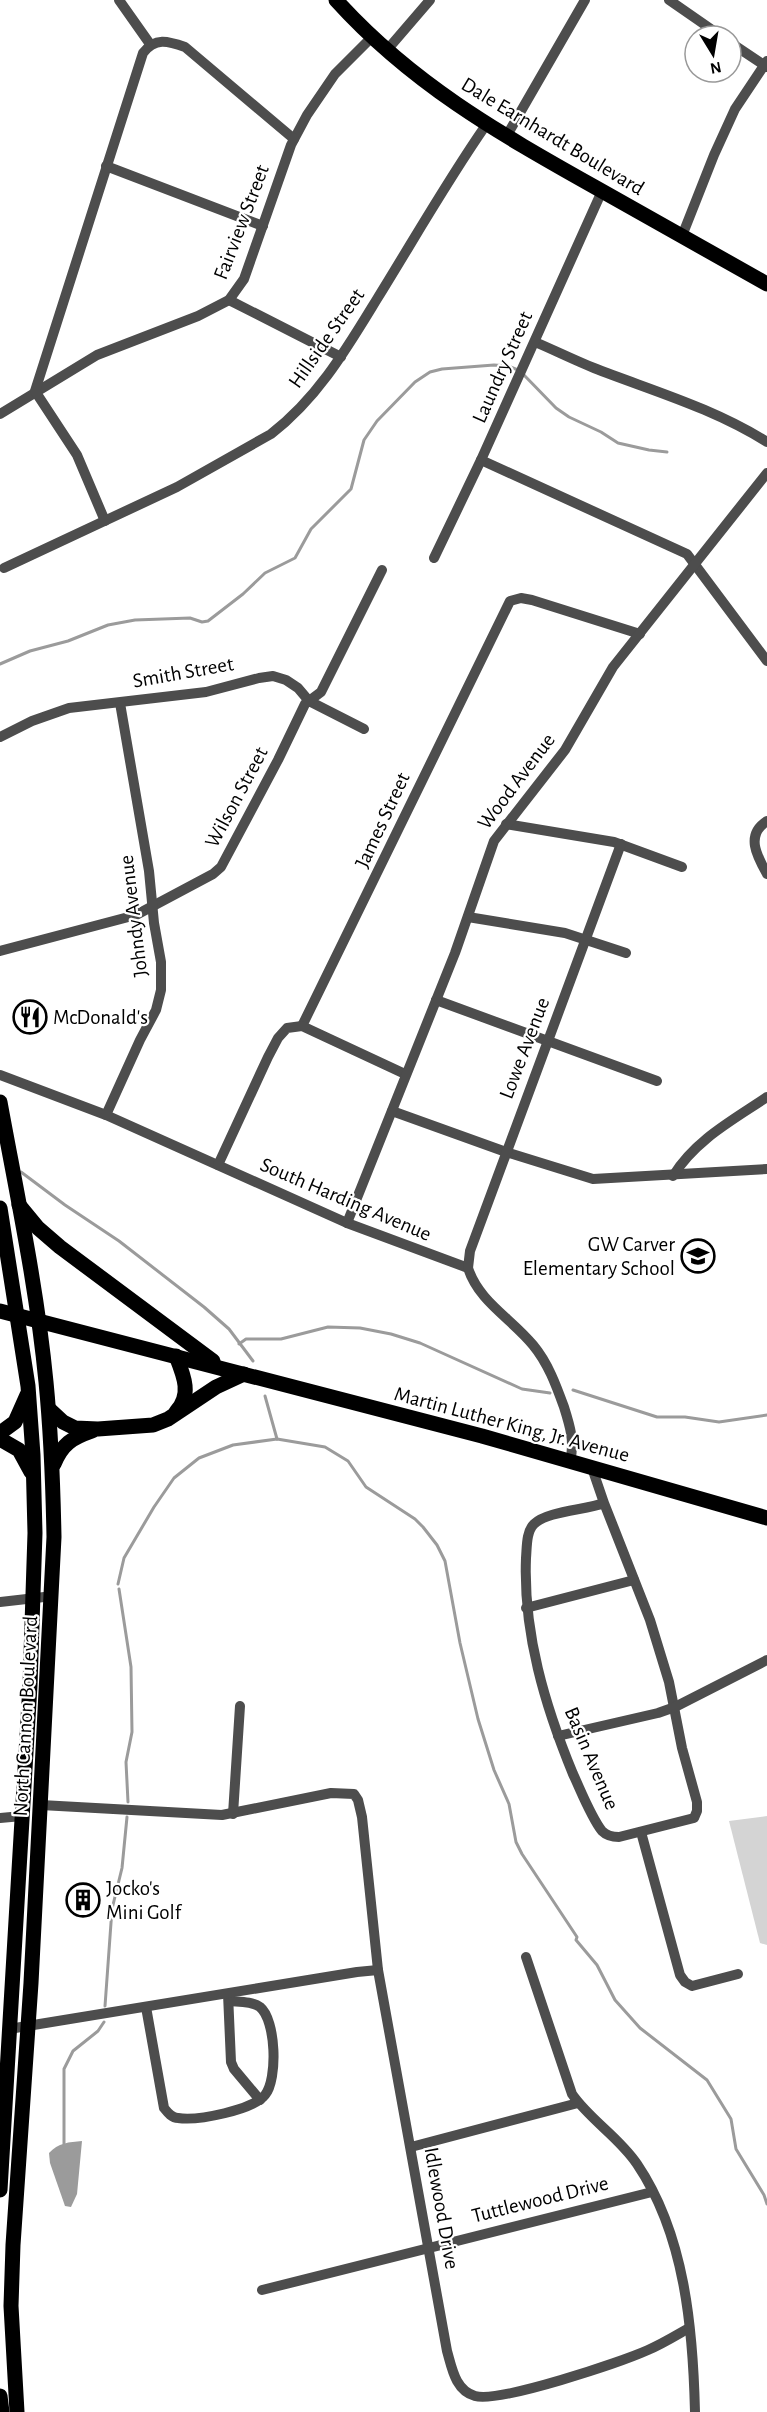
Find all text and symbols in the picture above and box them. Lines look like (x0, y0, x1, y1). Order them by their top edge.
north arrow (683, 24, 743, 84)
text: N (709, 59, 723, 77)
street label: Dale Earnhardt Boulevard (458, 74, 648, 199)
street label: Fairview Street (210, 162, 273, 282)
street label: Hillside Street (285, 284, 368, 392)
street label: Laundry Street (469, 308, 536, 426)
street label: Smith Street (131, 653, 235, 692)
street label: Wood Avenue (474, 729, 559, 833)
street label: Wilson Street (201, 743, 272, 851)
street label: James Street (351, 769, 414, 871)
street label: Johndy Avenue (116, 854, 151, 978)
street label: Lowe Avenue (496, 995, 553, 1102)
restaurant icon: McDonald's (12, 999, 48, 1035)
place label: McDonald's (53, 1007, 148, 1028)
street label: South Harding Avenue (257, 1154, 434, 1245)
place label: GW Carver Elementary School (523, 1234, 675, 1279)
school or university icon: GW Carver Elementary School (680, 1238, 716, 1274)
street label: Martin Luther King, Jr. Avenue (392, 1383, 632, 1466)
street label: North Cannon Boulevard (10, 1615, 41, 1817)
street label: Basin Avenue (561, 1704, 623, 1813)
place label: Jocko's Mini Golf (106, 1878, 183, 1923)
building icon: Jocko's Mini Golf (65, 1882, 101, 1918)
street label: Idlewood Drive (420, 2145, 463, 2271)
street label: Tuttlewood Drive (470, 2172, 611, 2227)

